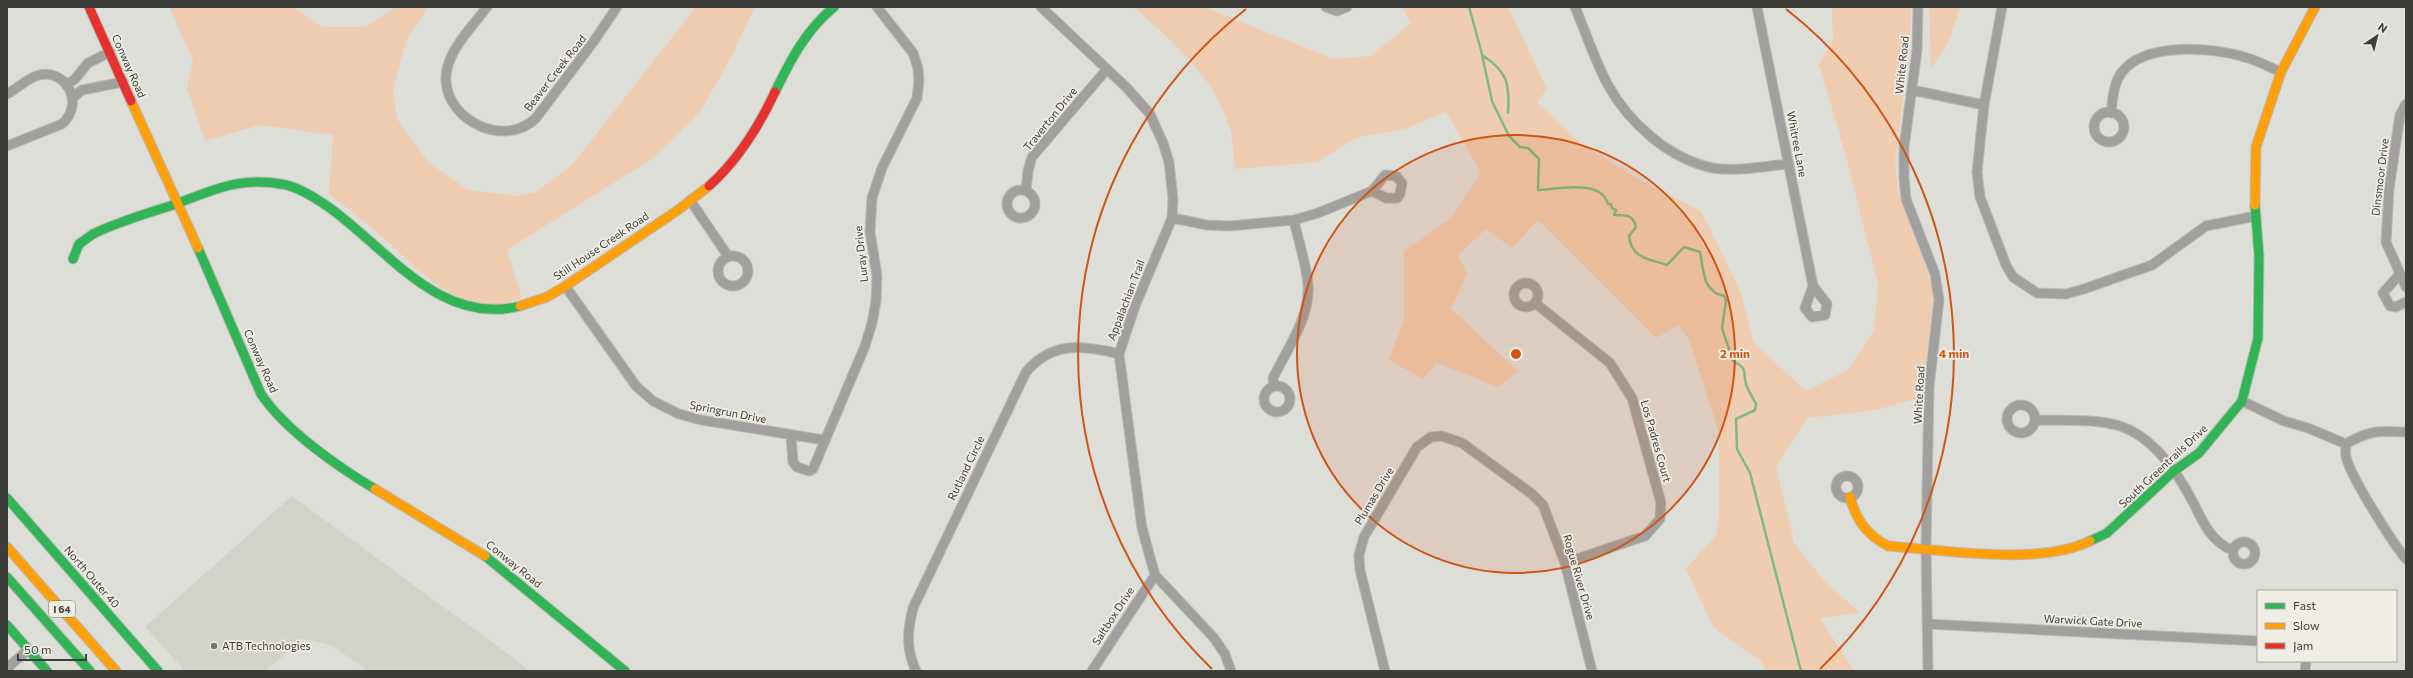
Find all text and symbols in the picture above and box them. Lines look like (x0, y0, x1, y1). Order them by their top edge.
north arrow (2357, 16, 2397, 56)
text: N (2376, 20, 2390, 35)
street label: Conway Road (110, 32, 149, 100)
street label: Beaver Creek Road (521, 32, 588, 113)
street label: White Road (1892, 35, 1911, 95)
street label: Traverton Drive (1020, 84, 1079, 153)
street label: Whitree Lane (1785, 110, 1810, 178)
street label: Dinsmoor Drive (2368, 137, 2391, 216)
street label: Still House Creek Road (551, 209, 651, 282)
street label: Luray Drive (851, 225, 870, 283)
street label: Appalachian Trail (1104, 258, 1147, 342)
street label: Conway Road (242, 327, 281, 395)
text: 2 min (1720, 346, 1750, 360)
text: 4 min (1939, 346, 1969, 360)
centre of rings (1509, 347, 1523, 361)
street label: White Road (1910, 365, 1927, 424)
street label: Springrun Drive (689, 398, 768, 425)
street label: Los Padres Court (1638, 398, 1675, 484)
street label: South Greentrails Drive (2116, 421, 2210, 510)
street label: Rutland Circle (944, 433, 987, 502)
street label: Plumas Drive (1351, 464, 1396, 527)
street label: Rogue River Drive (1561, 533, 1598, 621)
street label: Conway Road (484, 537, 545, 590)
street label: North Outer 40 (62, 543, 123, 610)
street label: Saltbox Drive (1089, 584, 1136, 647)
legend (2257, 590, 2397, 662)
text: Fast (2293, 598, 2316, 612)
road number: I 64 (49, 601, 75, 617)
street label: Warwick Gate Drive (2043, 611, 2143, 630)
text: Slow (2293, 618, 2320, 632)
scale bar (18, 636, 86, 662)
text: Jam (2293, 638, 2313, 653)
place label: ATB Technologies (222, 639, 310, 652)
marker: ATB Technologies (209, 641, 219, 651)
text: 50 m (24, 642, 52, 656)

